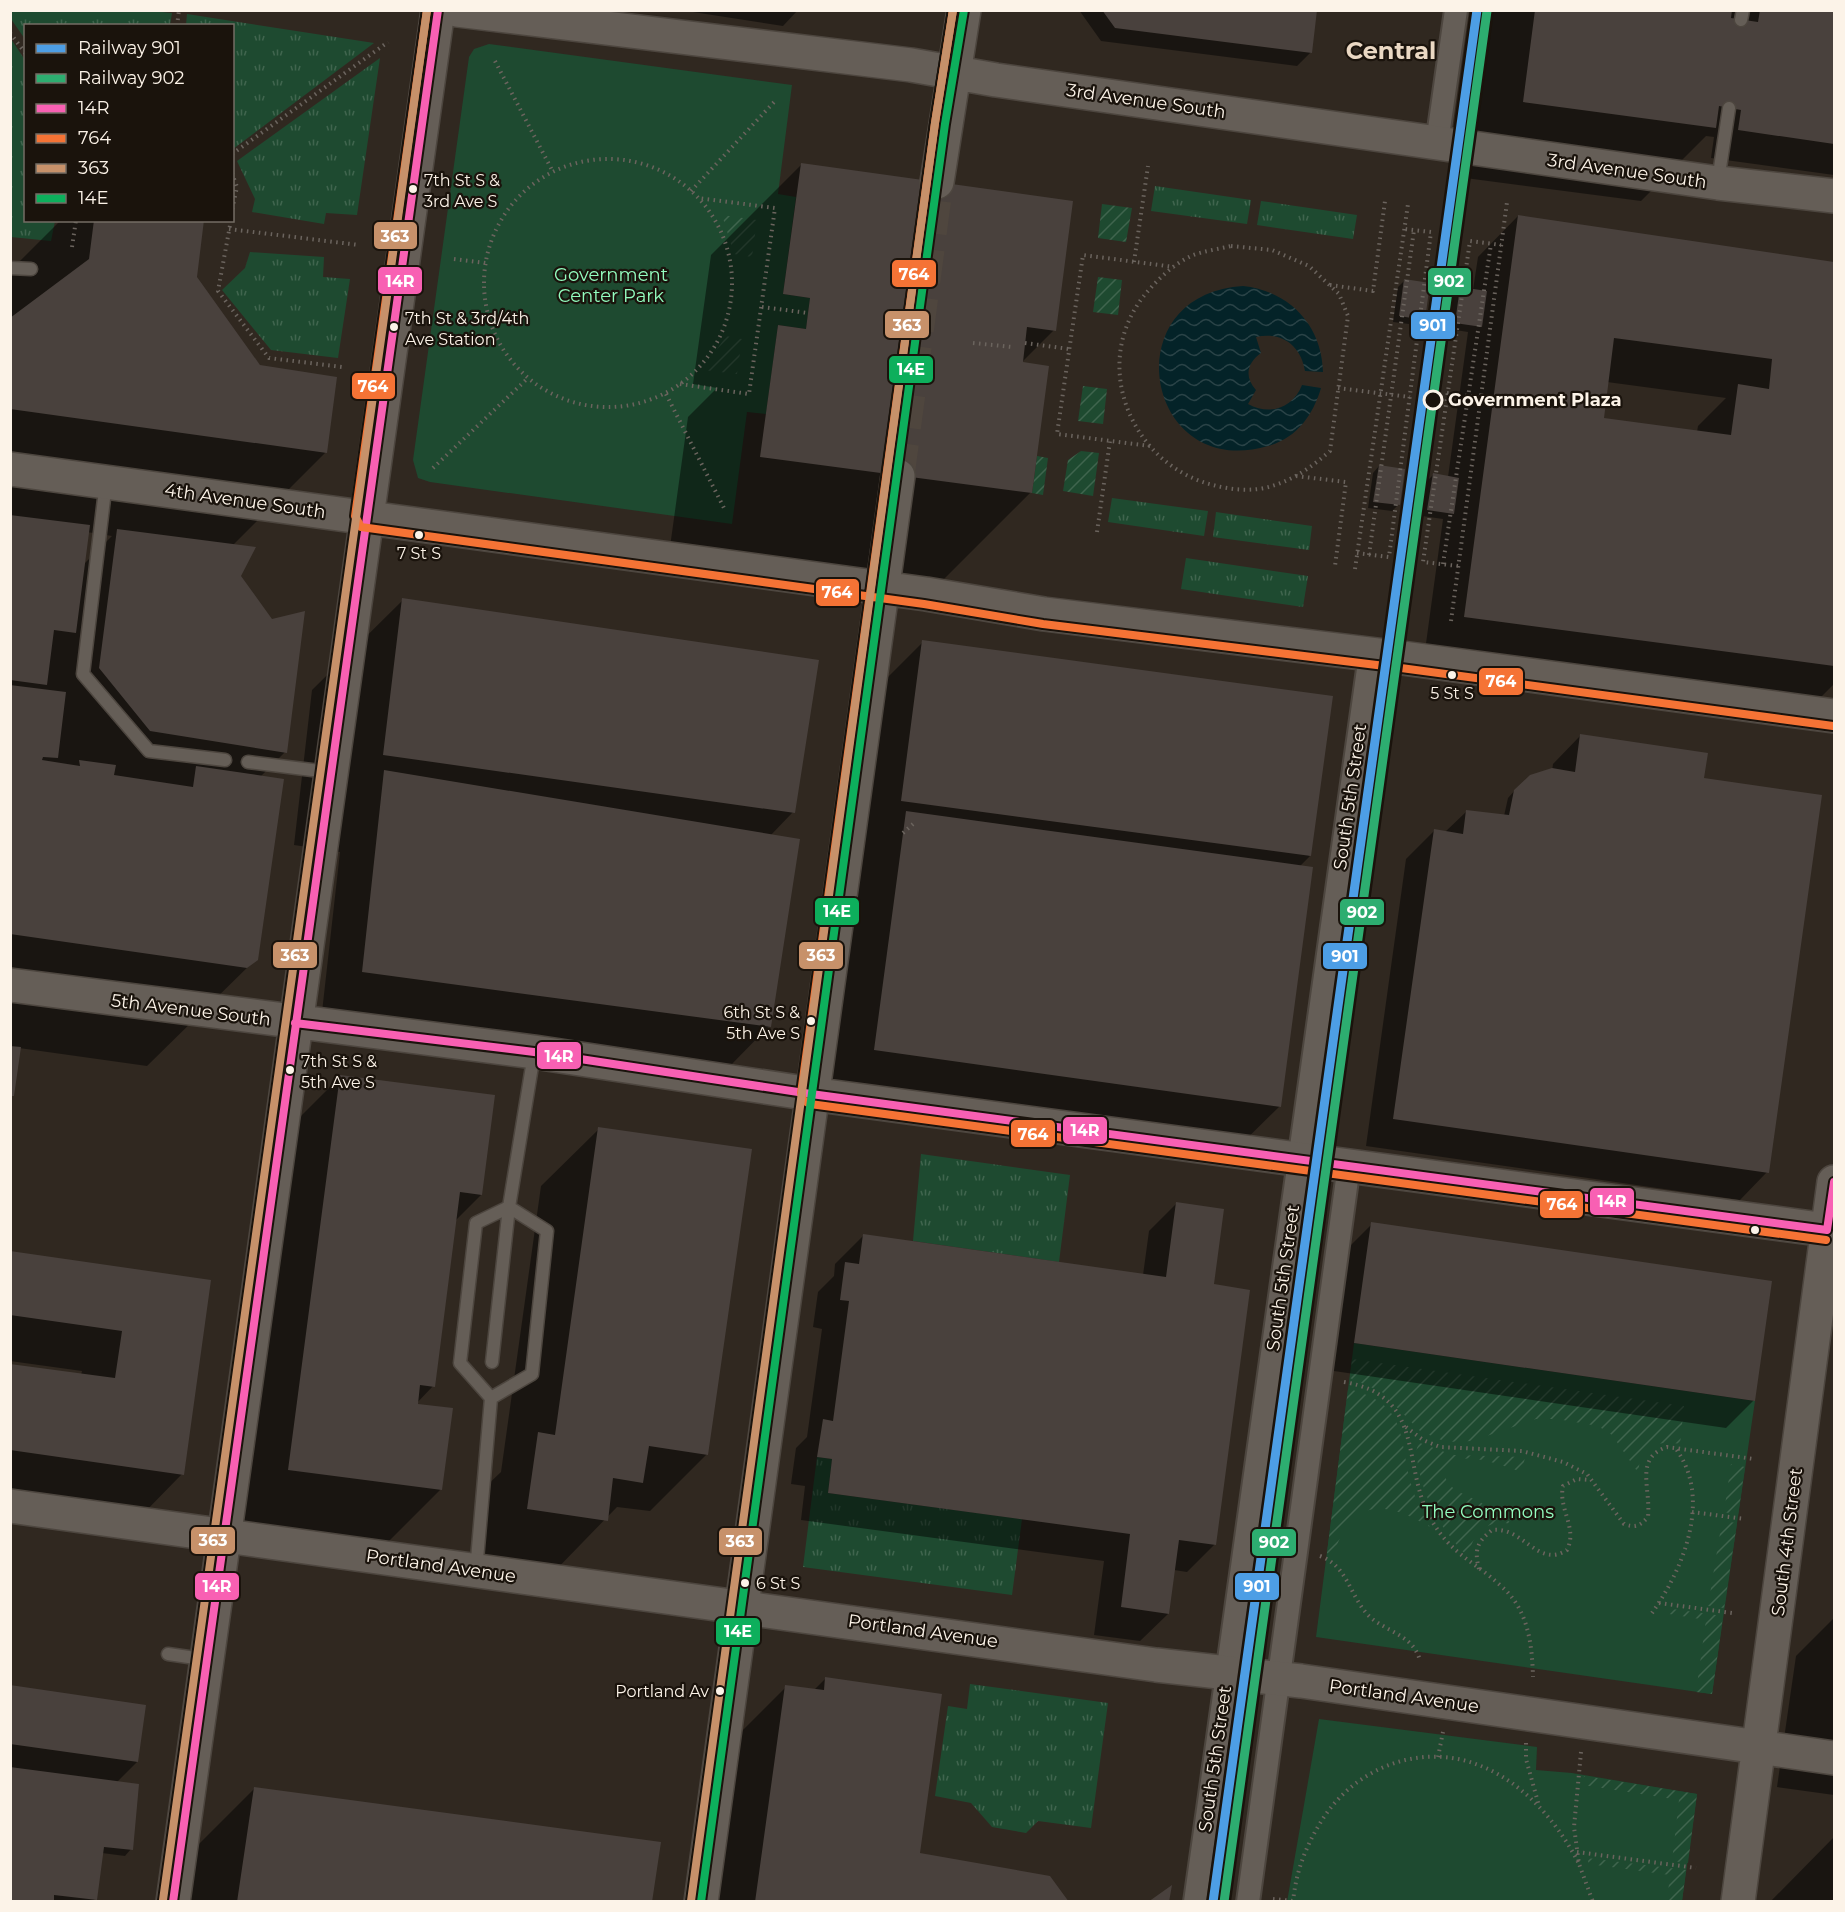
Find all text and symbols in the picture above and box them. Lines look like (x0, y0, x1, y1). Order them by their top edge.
legend (24, 24, 234, 222)
district label: Central (1346, 36, 1436, 65)
text: Railway 901 (78, 37, 181, 59)
text: Railway 902 (78, 67, 185, 89)
street label: 3rd Avenue South (1065, 79, 1227, 123)
text: 14R (78, 97, 109, 119)
text: 764 (78, 127, 111, 149)
street label: 3rd Avenue South (1546, 149, 1708, 193)
text: 363 (78, 157, 109, 179)
place label: 7th St S & 3rd Ave S (424, 171, 500, 211)
marker: 7th St S & 3rd Ave S (407, 183, 419, 195)
text: 14E (78, 187, 108, 209)
line badge: 363 (373, 221, 418, 250)
text: 363 (379, 227, 410, 246)
line badge: 764 (891, 259, 937, 288)
park label: Government Center Park (554, 264, 668, 307)
text: 764 (899, 265, 929, 284)
line badge: 14R (377, 266, 423, 295)
line badge: 902 (1427, 267, 1472, 296)
text: 14R (385, 272, 415, 291)
text: 902 (1434, 272, 1464, 291)
place label: 7th St & 3rd/4th Ave Station (405, 309, 529, 349)
line badge: 363 (884, 310, 930, 339)
line badge: 901 (1410, 311, 1456, 340)
text: 363 (891, 316, 922, 335)
text: 901 (1419, 316, 1447, 335)
marker: 7th St & 3rd/4th Ave Station (388, 321, 400, 333)
line badge: 14E (888, 355, 934, 384)
text: 14E (897, 360, 925, 379)
line badge: 764 (351, 372, 396, 400)
text: 764 (358, 377, 388, 396)
place label: Government Plaza (1448, 389, 1622, 411)
marker: Government Plaza (1423, 390, 1443, 410)
street label: 4th Avenue South (163, 479, 327, 523)
marker: 7 St S (413, 529, 425, 541)
place label: 7 St S (397, 544, 441, 563)
line badge: 764 (815, 578, 860, 607)
text: 764 (822, 583, 852, 602)
line badge: 764 (1478, 667, 1524, 696)
marker: 5 St S (1446, 669, 1458, 681)
text: 764 (1486, 672, 1516, 691)
place label: 5 St S (1430, 684, 1474, 703)
street label: South 5th Street (1329, 722, 1371, 872)
line badge: 14E (814, 897, 860, 926)
line badge: 902 (1339, 898, 1385, 926)
text: 14E (823, 902, 851, 921)
text: 902 (1347, 903, 1377, 922)
line badge: 363 (272, 941, 318, 969)
line badge: 363 (798, 941, 844, 970)
line badge: 901 (1322, 942, 1368, 970)
text: 363 (279, 946, 310, 965)
text: 363 (805, 946, 836, 965)
text: 901 (1331, 947, 1359, 966)
street label: 5th Avenue South (110, 989, 272, 1031)
place label: 6th St S & 5th Ave S (723, 1003, 800, 1043)
marker: 6th St S & 5th Ave S (805, 1015, 817, 1027)
line badge: 14R (536, 1041, 582, 1070)
text: 14R (544, 1047, 574, 1066)
place label: 7th St S & 5th Ave S (301, 1052, 377, 1092)
marker: 7th St S & 5th Ave S (284, 1064, 296, 1076)
line badge: 14R (1062, 1116, 1108, 1145)
line badge: 764 (1010, 1119, 1056, 1148)
text: 14R (1070, 1121, 1100, 1140)
text: 764 (1018, 1125, 1048, 1144)
line badge: 14R (1589, 1187, 1635, 1216)
line badge: 764 (1539, 1190, 1584, 1219)
text: 14R (1597, 1192, 1627, 1211)
text: 764 (1547, 1195, 1577, 1214)
street label: South 5th Street (1262, 1203, 1304, 1353)
unlabelled marker (1749, 1224, 1761, 1236)
street label: South 4th Street (1767, 1467, 1807, 1617)
park label: The Commons (1422, 1501, 1554, 1523)
line badge: 363 (190, 1526, 236, 1555)
line badge: 363 (718, 1527, 763, 1556)
line badge: 902 (1251, 1528, 1297, 1557)
text: 363 (197, 1531, 228, 1550)
text: 363 (724, 1532, 755, 1551)
text: 902 (1259, 1533, 1289, 1552)
street label: Portland Avenue (365, 1545, 518, 1587)
line badge: 14R (194, 1572, 240, 1601)
line badge: 901 (1234, 1572, 1280, 1601)
place label: 6 St S (756, 1574, 800, 1593)
text: 14R (202, 1577, 232, 1596)
marker: 6 St S (739, 1577, 751, 1589)
text: 901 (1243, 1577, 1271, 1596)
street label: Portland Avenue (847, 1610, 1000, 1652)
line badge: 14E (715, 1617, 761, 1646)
text: 14E (724, 1622, 752, 1641)
street label: Portland Avenue (1328, 1675, 1481, 1717)
place label: Portland Av (615, 1682, 709, 1701)
street label: South 5th Street (1194, 1684, 1236, 1834)
marker: Portland Av (714, 1685, 726, 1697)

